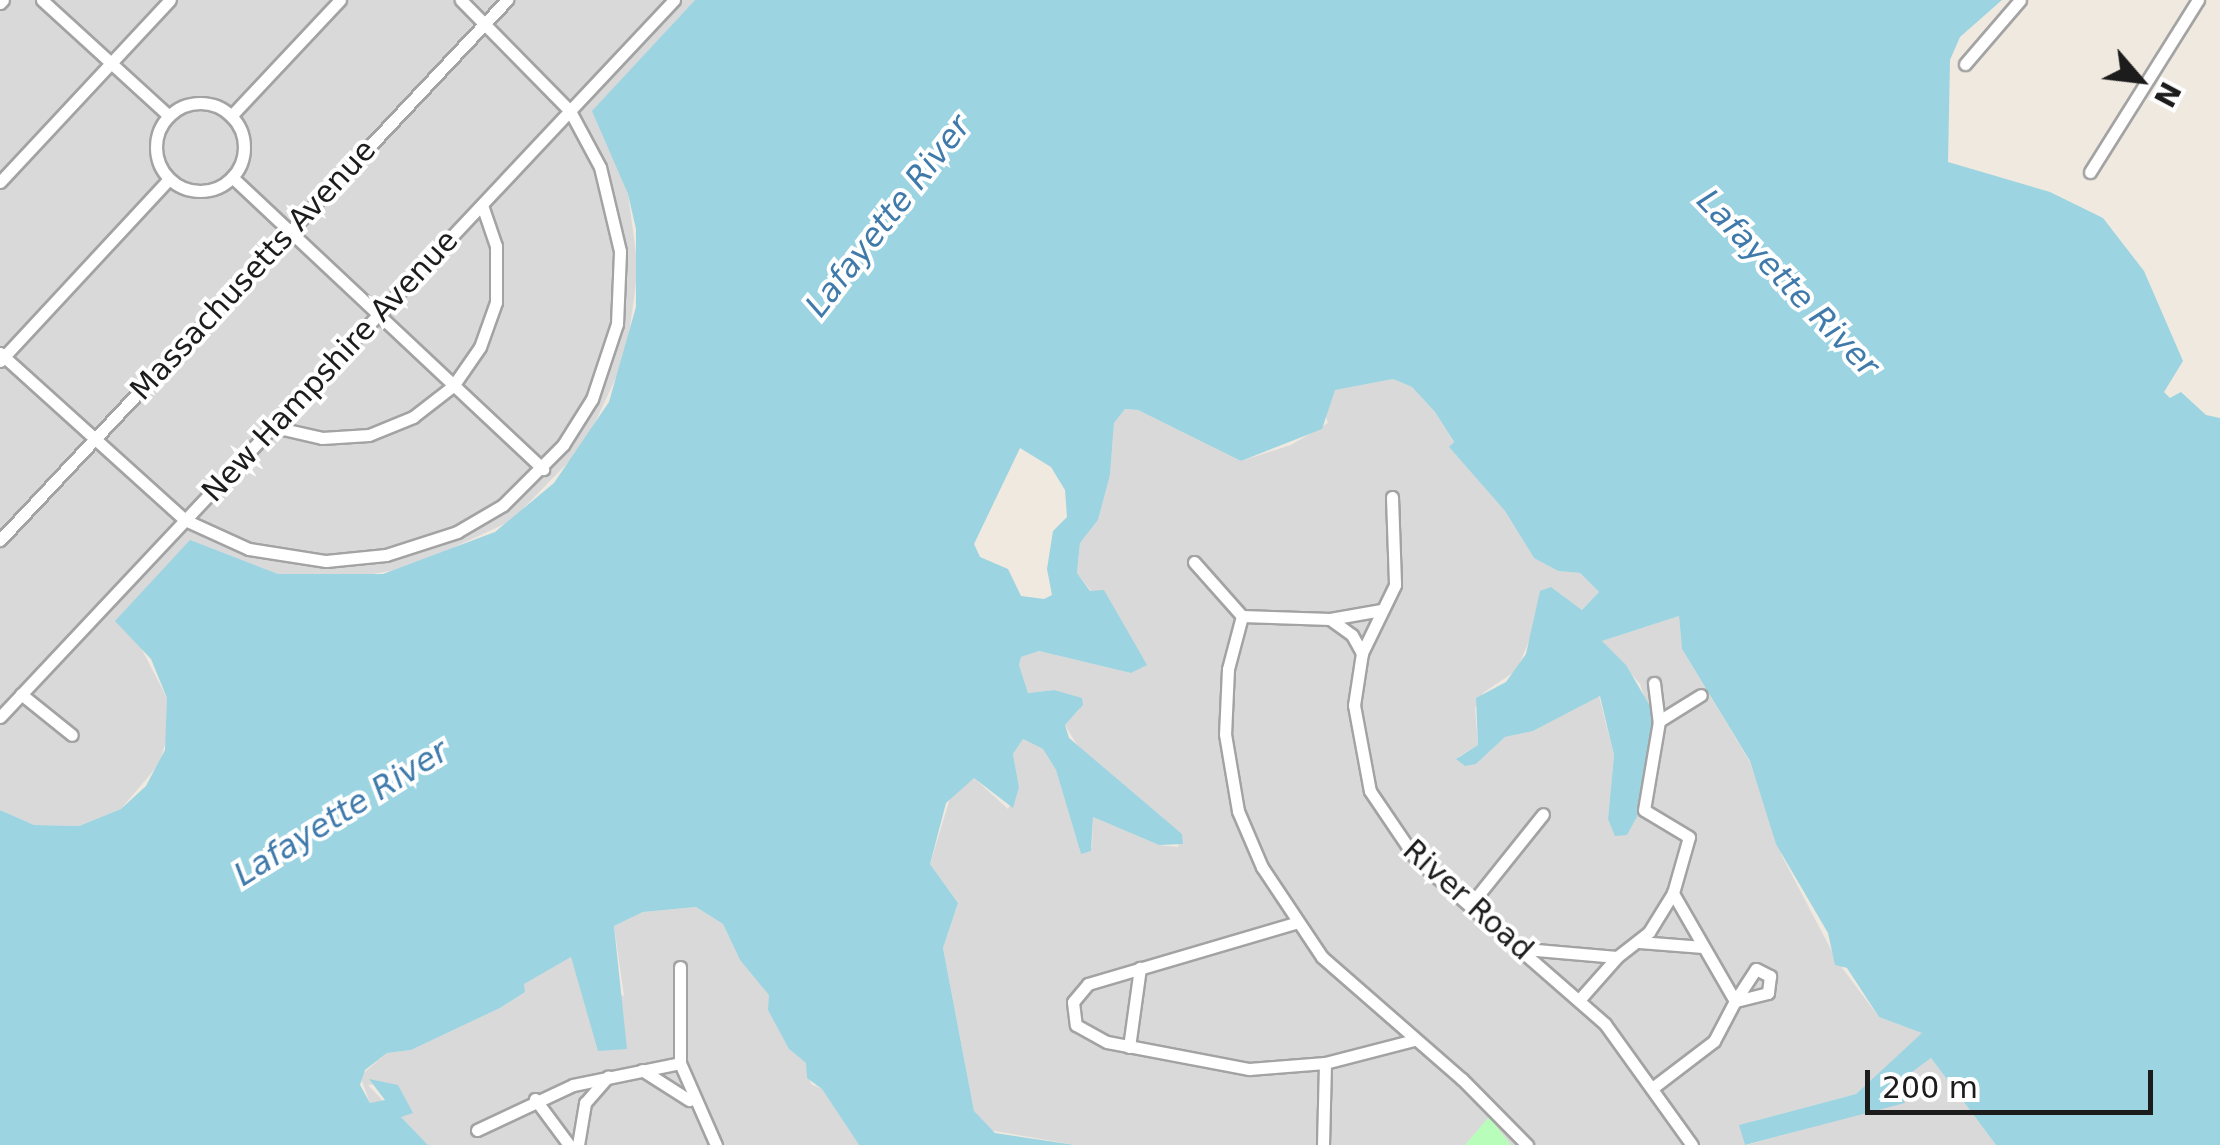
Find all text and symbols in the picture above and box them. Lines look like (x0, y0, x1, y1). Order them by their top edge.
north arrow (2090, 30, 2190, 130)
text: N (2147, 76, 2187, 112)
water label: Lafayette River (798, 108, 978, 324)
street label: Massachusetts Avenue (123, 132, 383, 408)
water label: Lafayette River (1689, 182, 1887, 384)
street label: New Hampshire Avenue (195, 223, 465, 509)
water label: Lafayette River (227, 732, 455, 894)
street label: River Road (1396, 832, 1540, 968)
scale bar (1870, 1050, 2158, 1112)
text: 200 m (1882, 1070, 1978, 1105)

